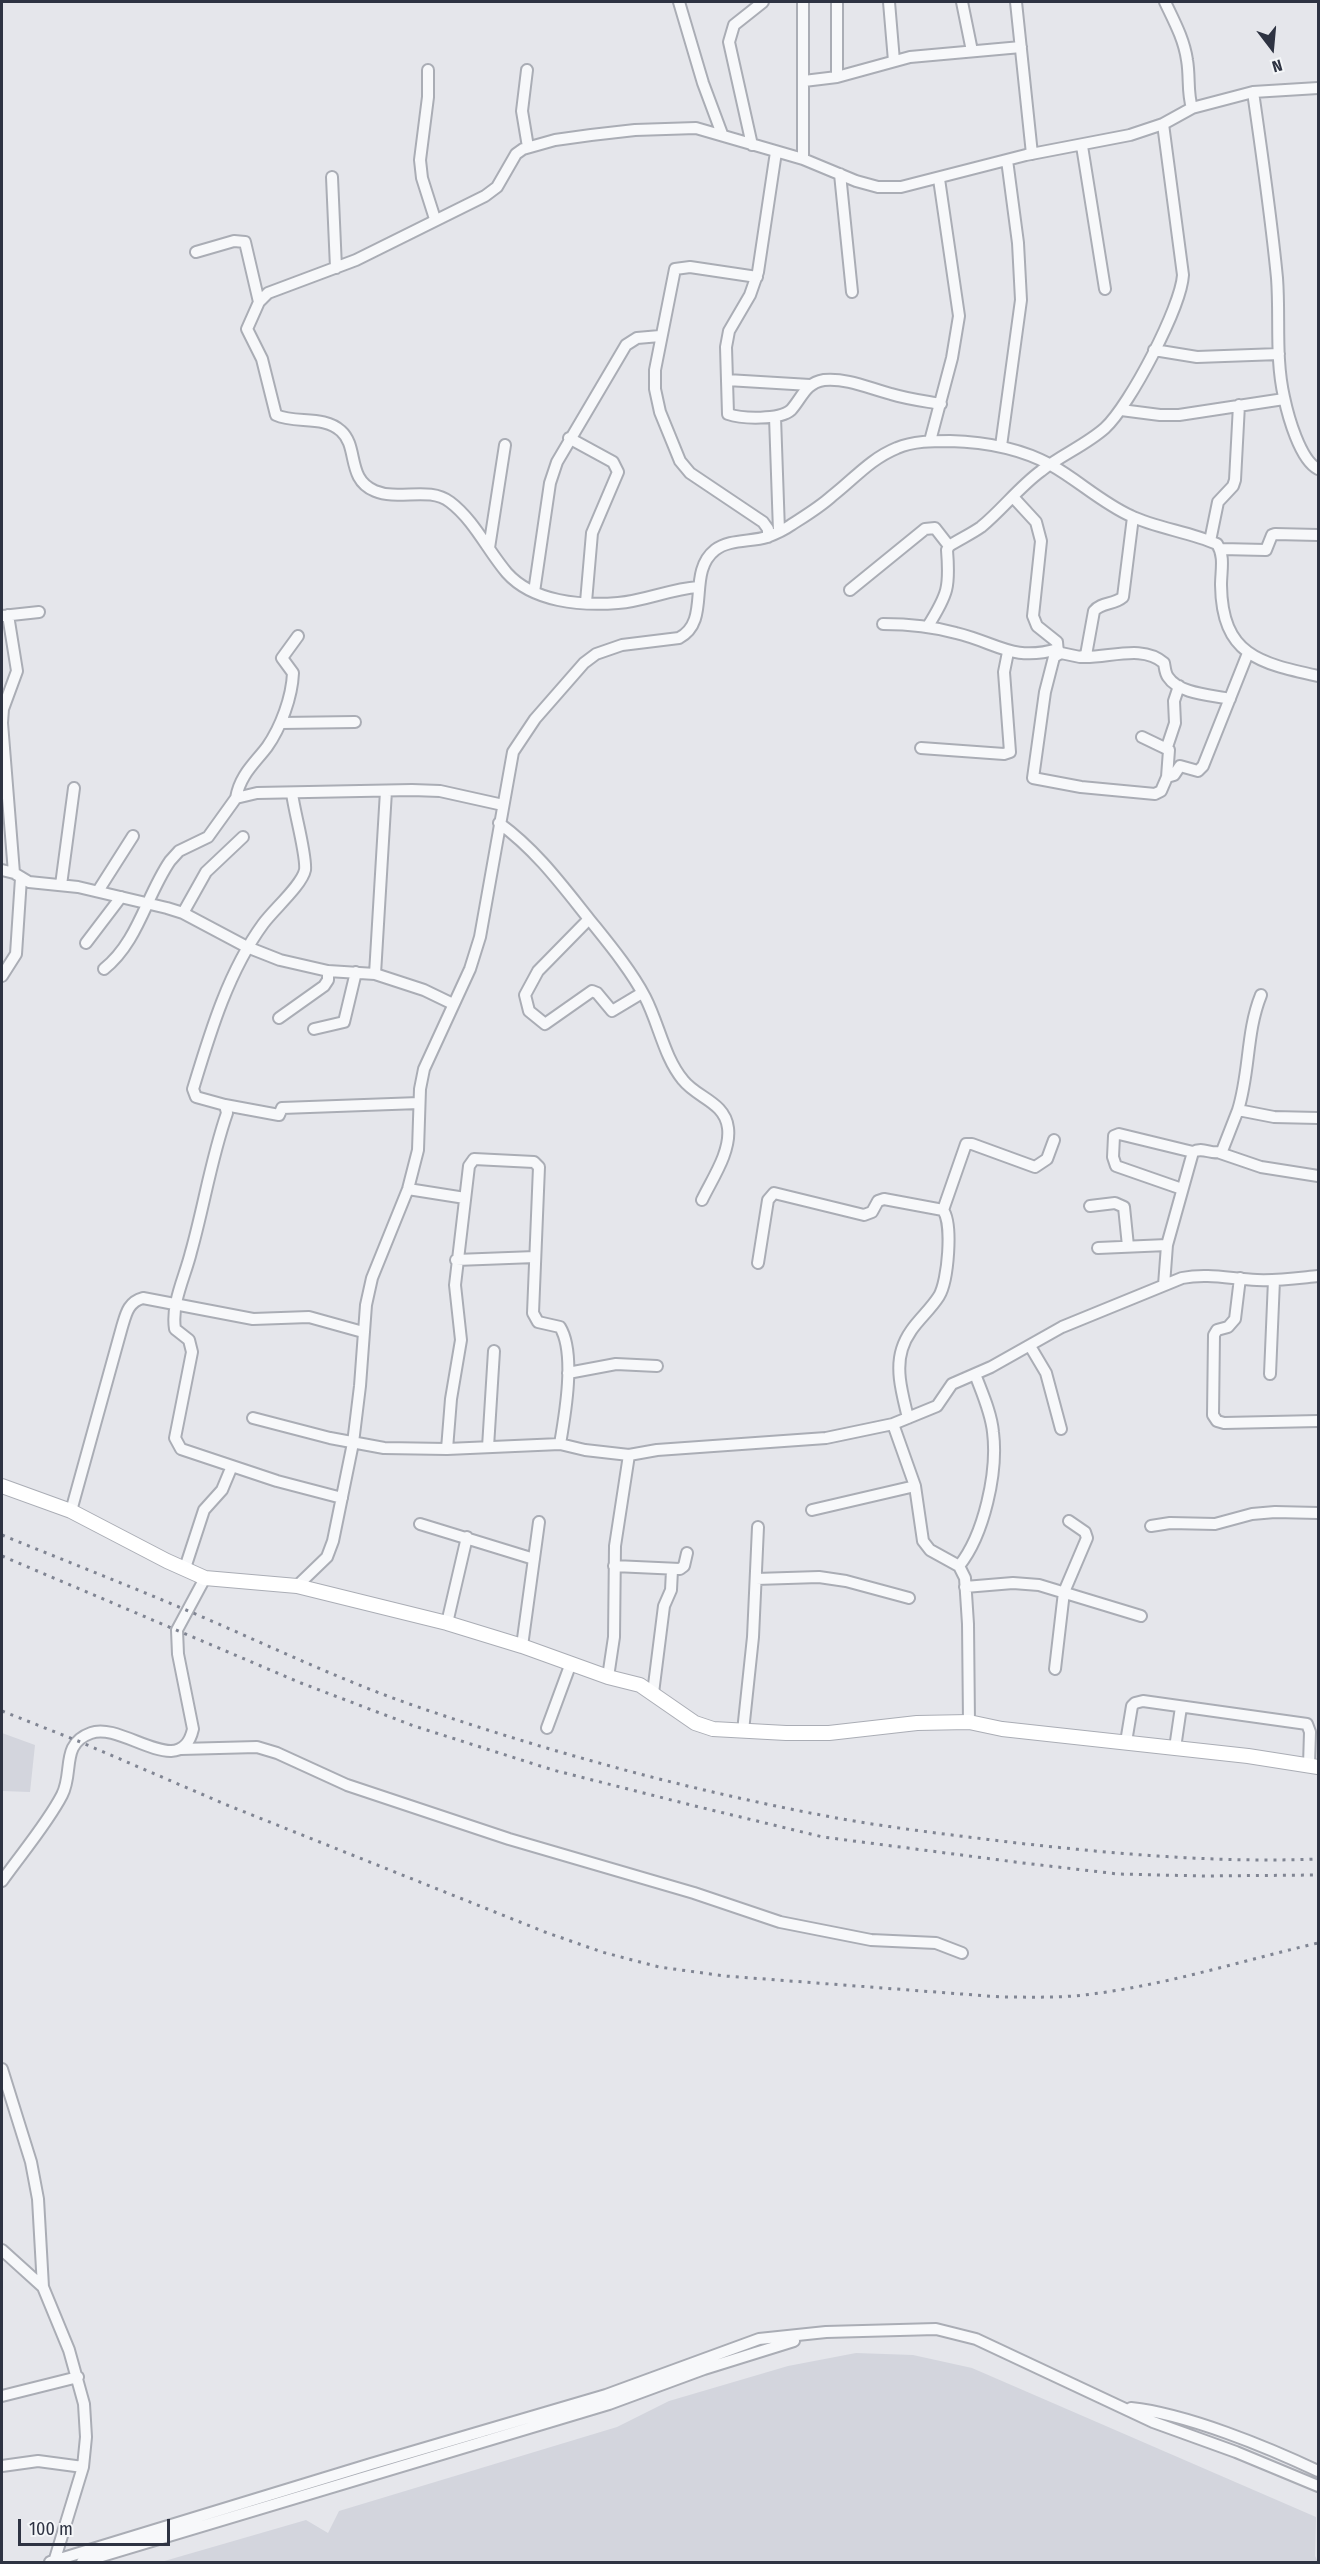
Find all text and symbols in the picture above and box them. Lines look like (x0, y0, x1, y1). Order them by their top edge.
north arrow (1242, 18, 1302, 78)
text: N (1270, 55, 1284, 76)
scale bar (21, 2507, 172, 2545)
text: 100 m (29, 2518, 73, 2540)

